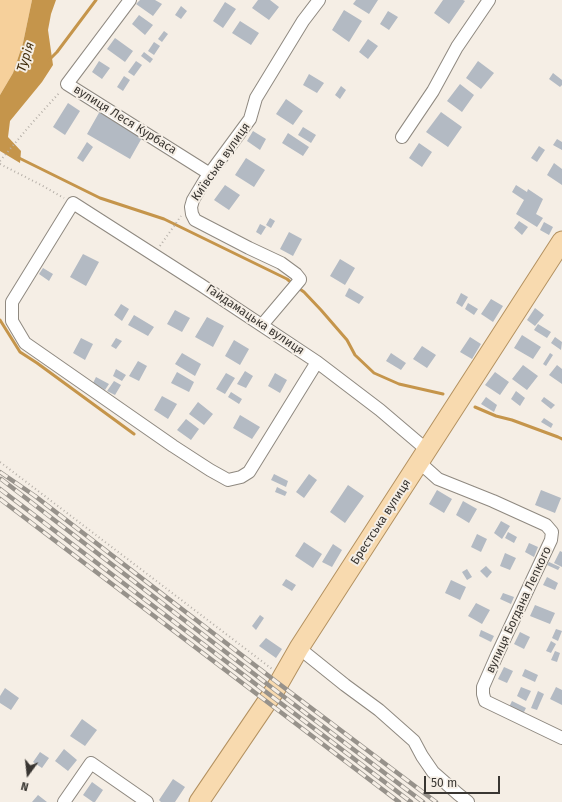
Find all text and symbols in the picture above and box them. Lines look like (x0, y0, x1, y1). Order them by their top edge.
water label: Турія (14, 40, 38, 74)
street label: вулиця Леся Курбаса (71, 82, 179, 158)
street label: Київська вулиця (189, 120, 253, 204)
street label: Гайдамацька вулиця (203, 282, 307, 358)
street label: Брестська вулиця (348, 476, 414, 568)
street label: вулиця Богдана Лепкого (483, 544, 555, 676)
north arrow (8, 754, 48, 794)
scale bar (426, 768, 502, 794)
text: 50 m (431, 776, 457, 790)
text: N (20, 779, 30, 793)

